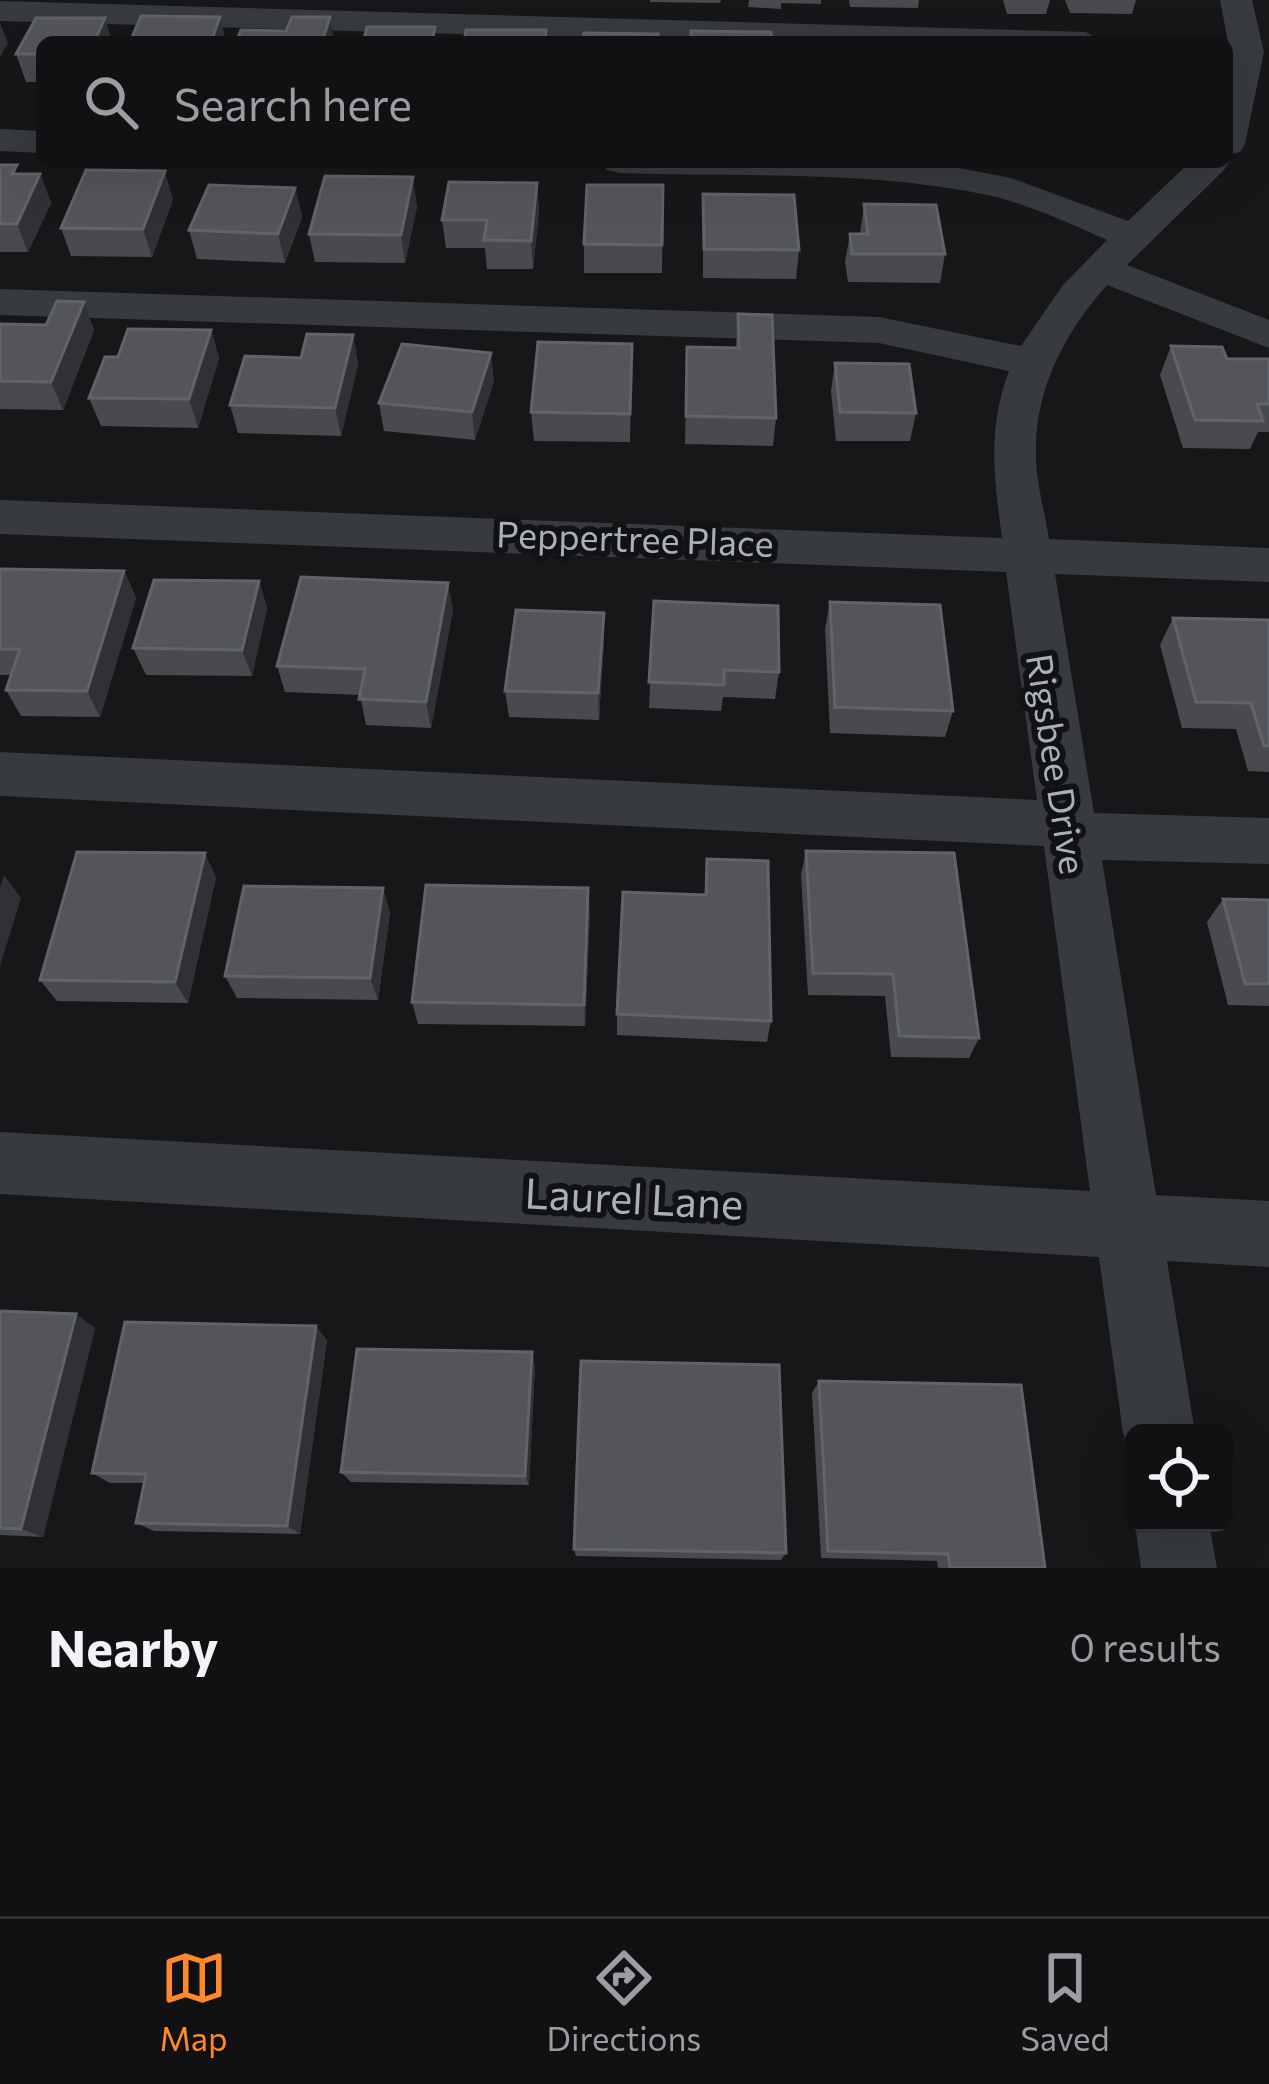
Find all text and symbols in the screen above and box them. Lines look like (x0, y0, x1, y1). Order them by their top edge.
search box (36, 36, 1233, 168)
icon: search (78, 69, 144, 135)
text: Search here (174, 75, 412, 130)
street label: Peppertree Place (496, 510, 775, 564)
street label: Rigsbee Drive (1019, 650, 1097, 877)
street label: Laurel Lane (524, 1165, 745, 1229)
map controls (1125, 1424, 1233, 1532)
button: locate (1125, 1424, 1233, 1532)
text: Nearby (48, 1615, 218, 1678)
text: 0 results (1069, 1622, 1221, 1670)
tab: Map (160, 1945, 228, 2058)
tab: Directions (547, 1945, 701, 2058)
tab: Saved (1020, 1945, 1109, 2058)

